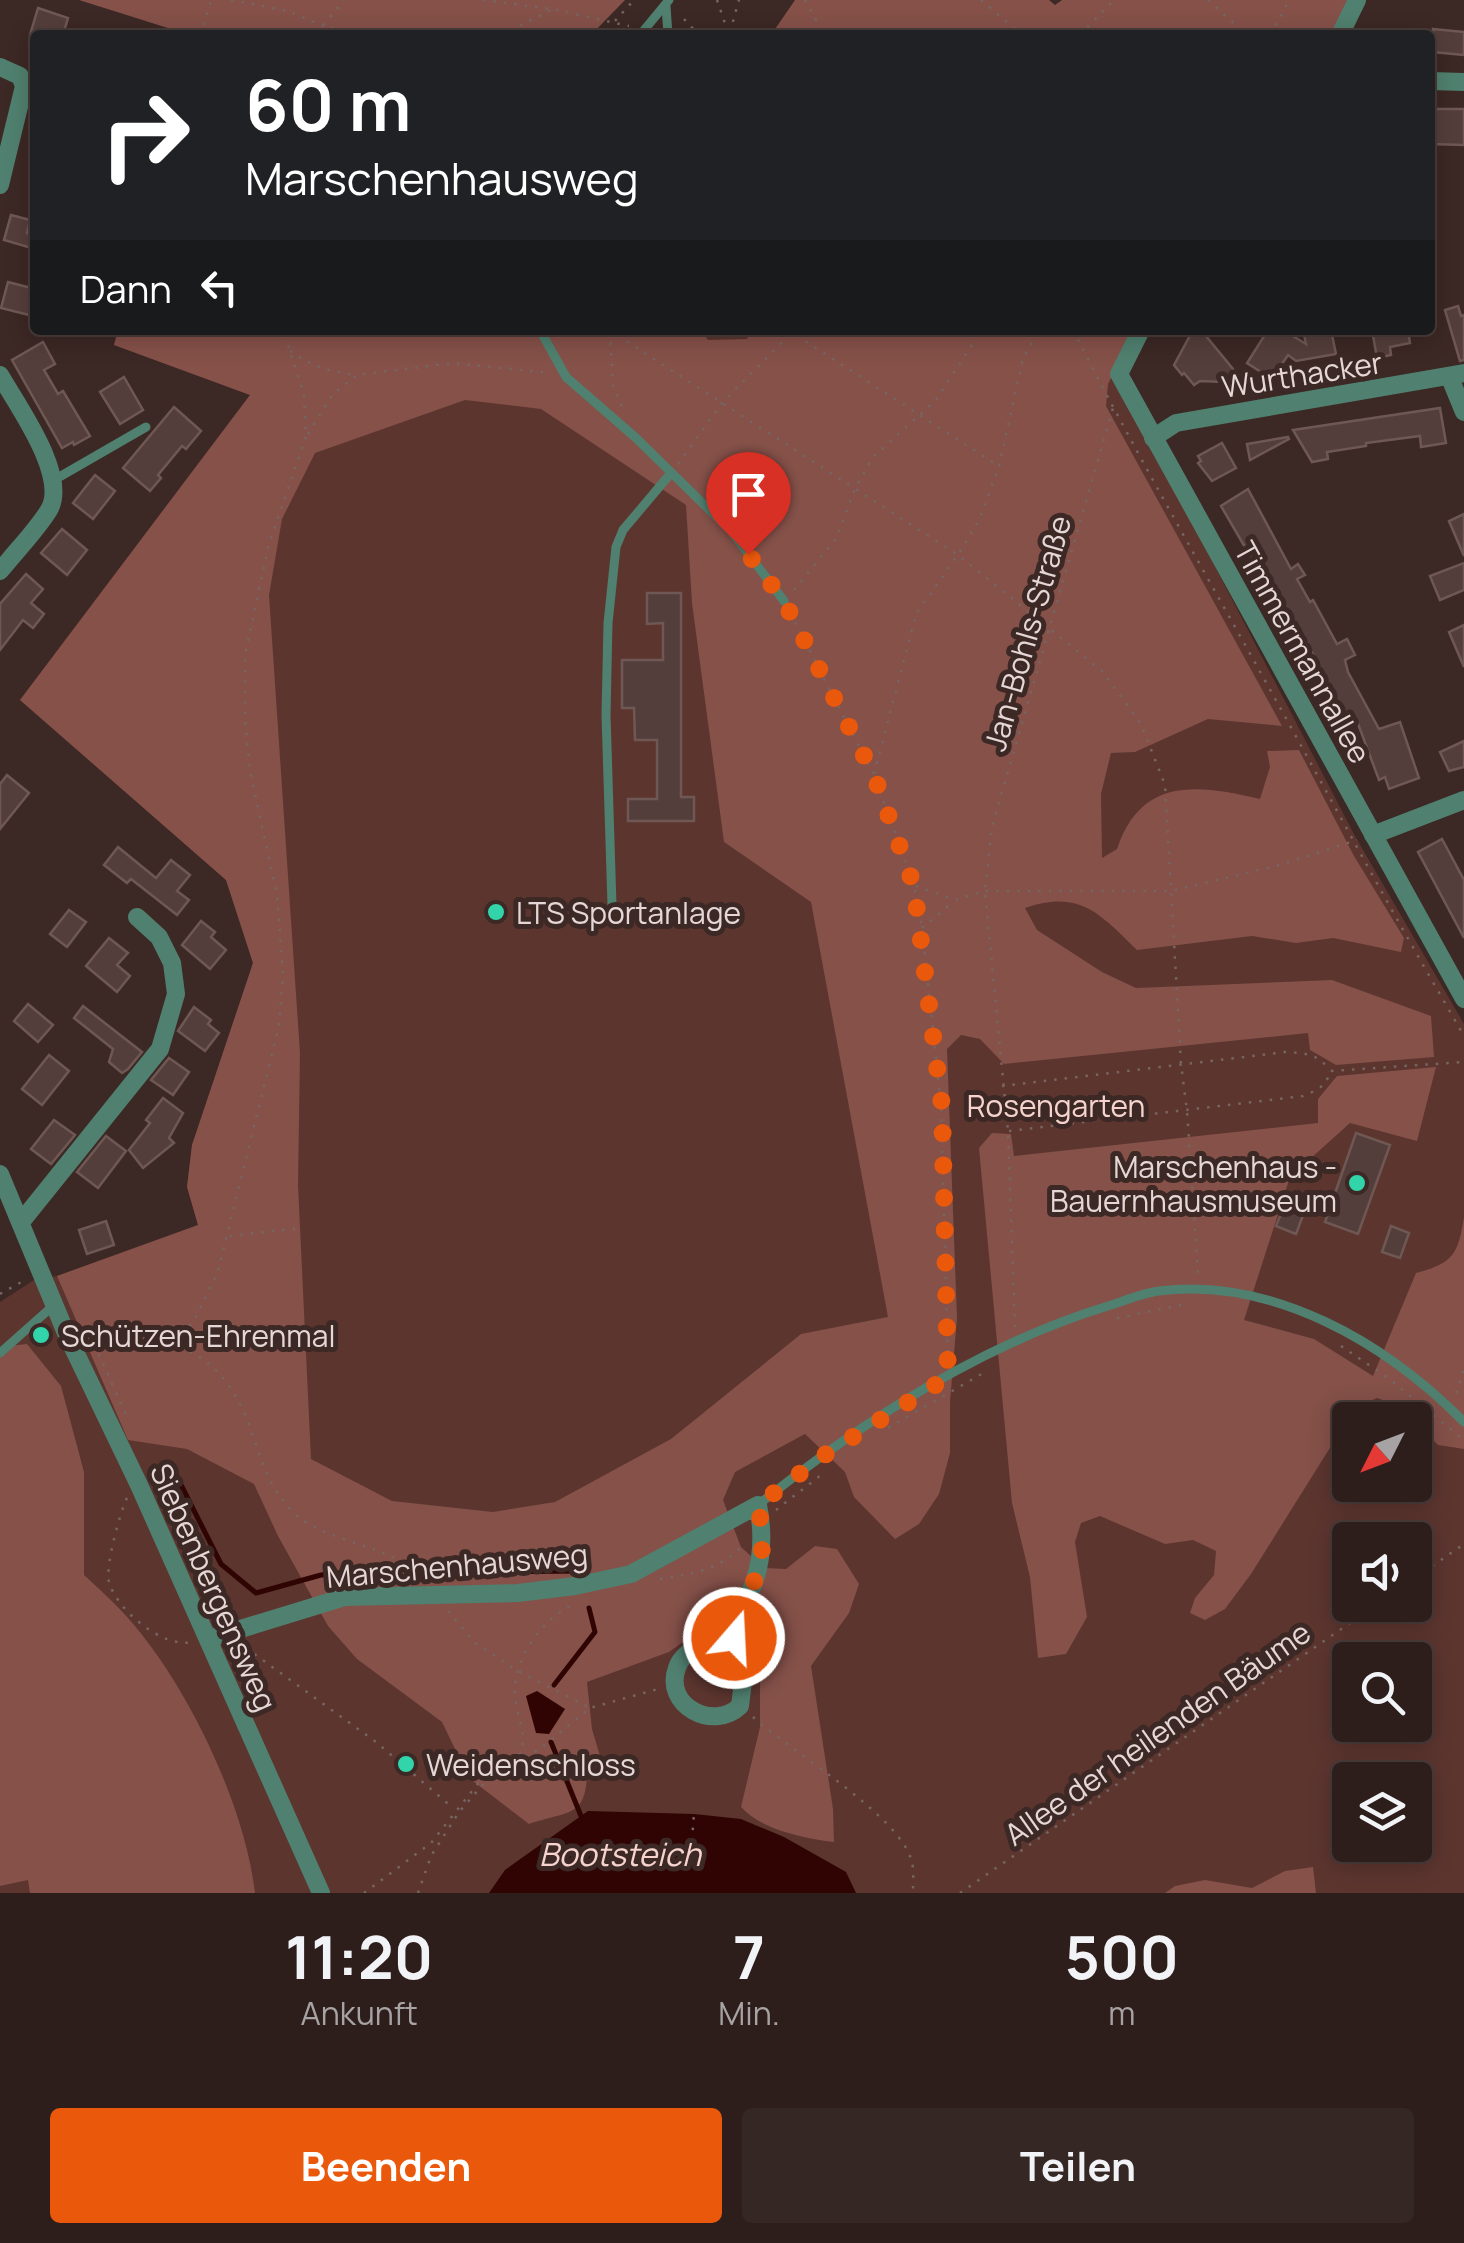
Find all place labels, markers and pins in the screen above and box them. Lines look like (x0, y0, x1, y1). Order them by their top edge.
pin (706, 452, 791, 555)
place label: LTS Sportanlage (516, 892, 741, 933)
marker: LTS Sportanlage (485, 901, 507, 923)
place label: Marschenhaus - Bauernhausmuseum (1050, 1146, 1337, 1221)
marker: Marschenhaus - Bauernhausmuseum (1346, 1172, 1368, 1194)
place label: Schützen-Ehrenmal (61, 1315, 335, 1356)
marker: Schützen-Ehrenmal (30, 1324, 52, 1346)
place label: Weidenschloss (426, 1744, 636, 1785)
marker: Weidenschloss (395, 1753, 417, 1775)

